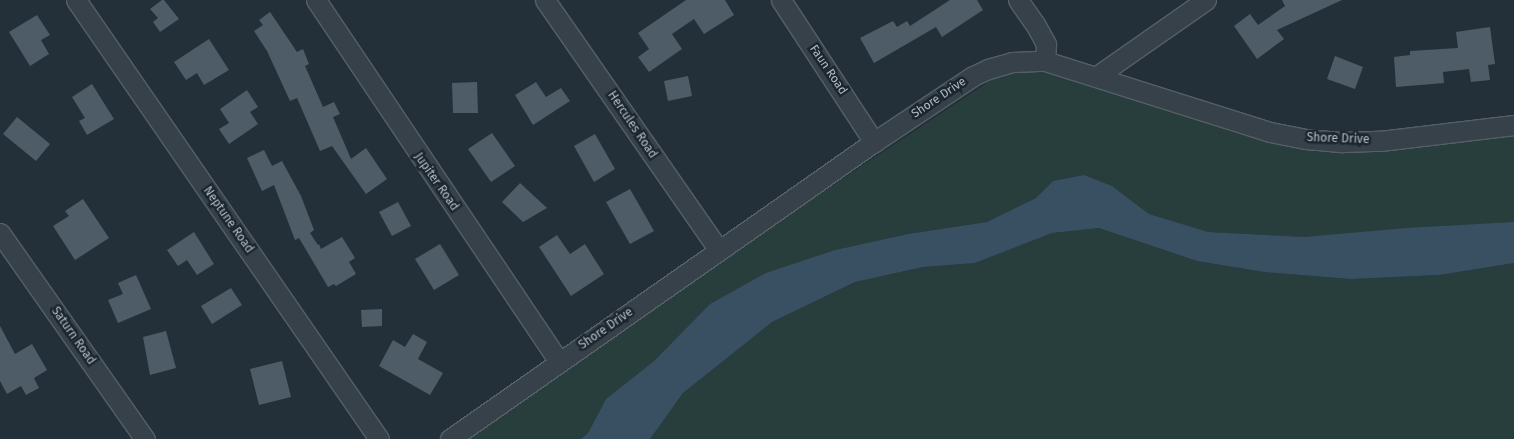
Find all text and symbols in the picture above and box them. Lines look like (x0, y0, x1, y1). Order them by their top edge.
street label: Faun Road (806, 43, 850, 97)
street label: Shore Drive (909, 74, 969, 122)
street label: Hercules Road (604, 89, 660, 161)
street label: Shore Drive (1306, 131, 1370, 147)
street label: Jupiter Road (411, 150, 461, 214)
street label: Neptune Road (200, 184, 256, 256)
street label: Saturn Road (48, 304, 98, 368)
street label: Shore Drive (576, 305, 636, 353)

